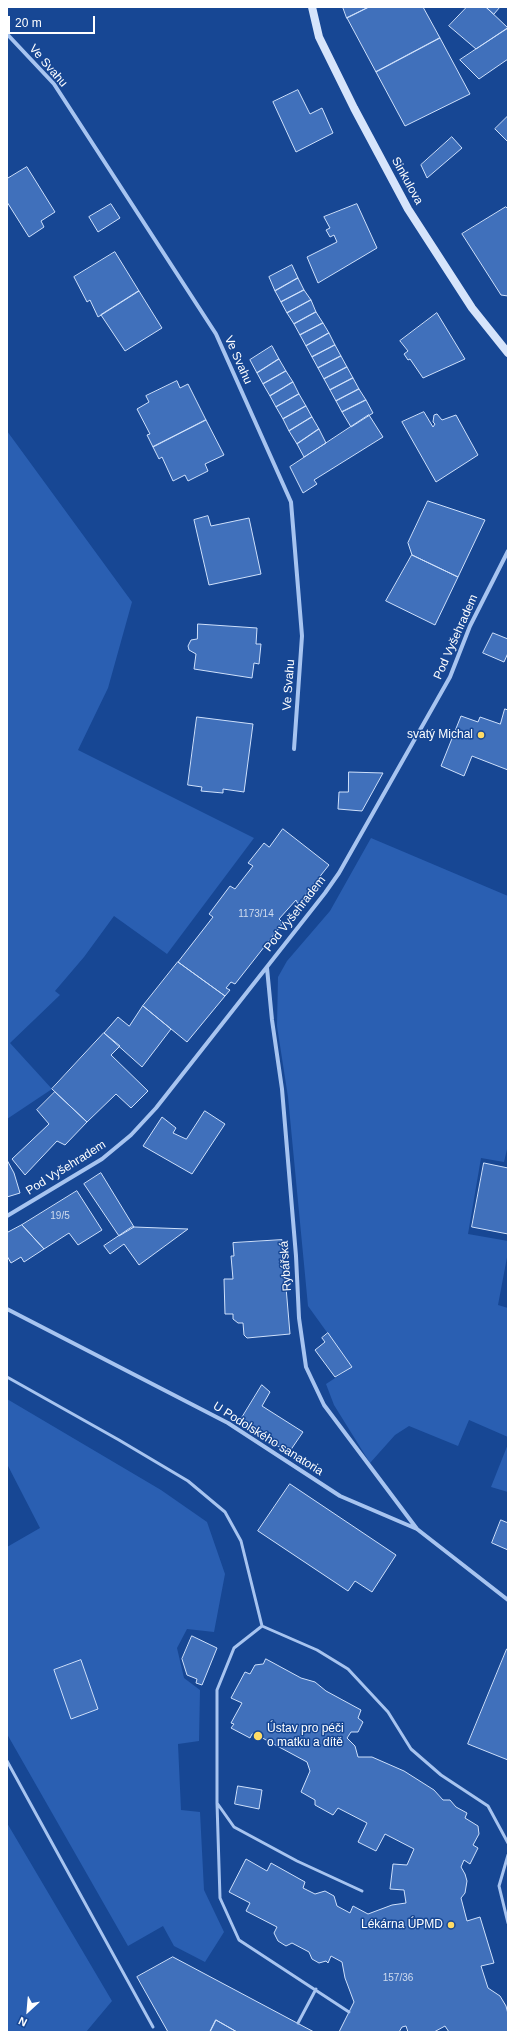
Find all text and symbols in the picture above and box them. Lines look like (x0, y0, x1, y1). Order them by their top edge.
scale bar (10, 8, 97, 34)
text: 20 m (15, 16, 42, 30)
street label: Ve Svahu (26, 42, 70, 90)
street label: Sinkulova (388, 155, 426, 207)
street label: Ve Svahu (221, 334, 255, 386)
street label: Pod Vyšehradem (431, 592, 481, 682)
street label: Ve Svahu (280, 659, 298, 711)
place label: svatý Michal (407, 728, 473, 742)
marker: svatý Michal (476, 730, 486, 740)
street label: Pod Vyšehradem (261, 873, 329, 955)
house number: 1173/14 (238, 908, 274, 920)
street label: Pod Vyšehradem (23, 1138, 109, 1198)
house number: 19/5 (50, 1210, 70, 1222)
street label: Rybářská (277, 1240, 295, 1292)
street label: U Podolského sanatoria (210, 1399, 326, 1479)
place label: Ústav pro péči o matku a dítě (267, 1722, 344, 1750)
marker: Ústav pro péči o matku a dítě (252, 1730, 264, 1742)
place label: Lékárna ÚPMD (361, 1918, 443, 1932)
marker: Lékárna ÚPMD (446, 1920, 456, 1930)
house number: 157/36 (383, 1972, 413, 1984)
north arrow (8, 1991, 48, 2031)
text: N (17, 2015, 29, 2029)

